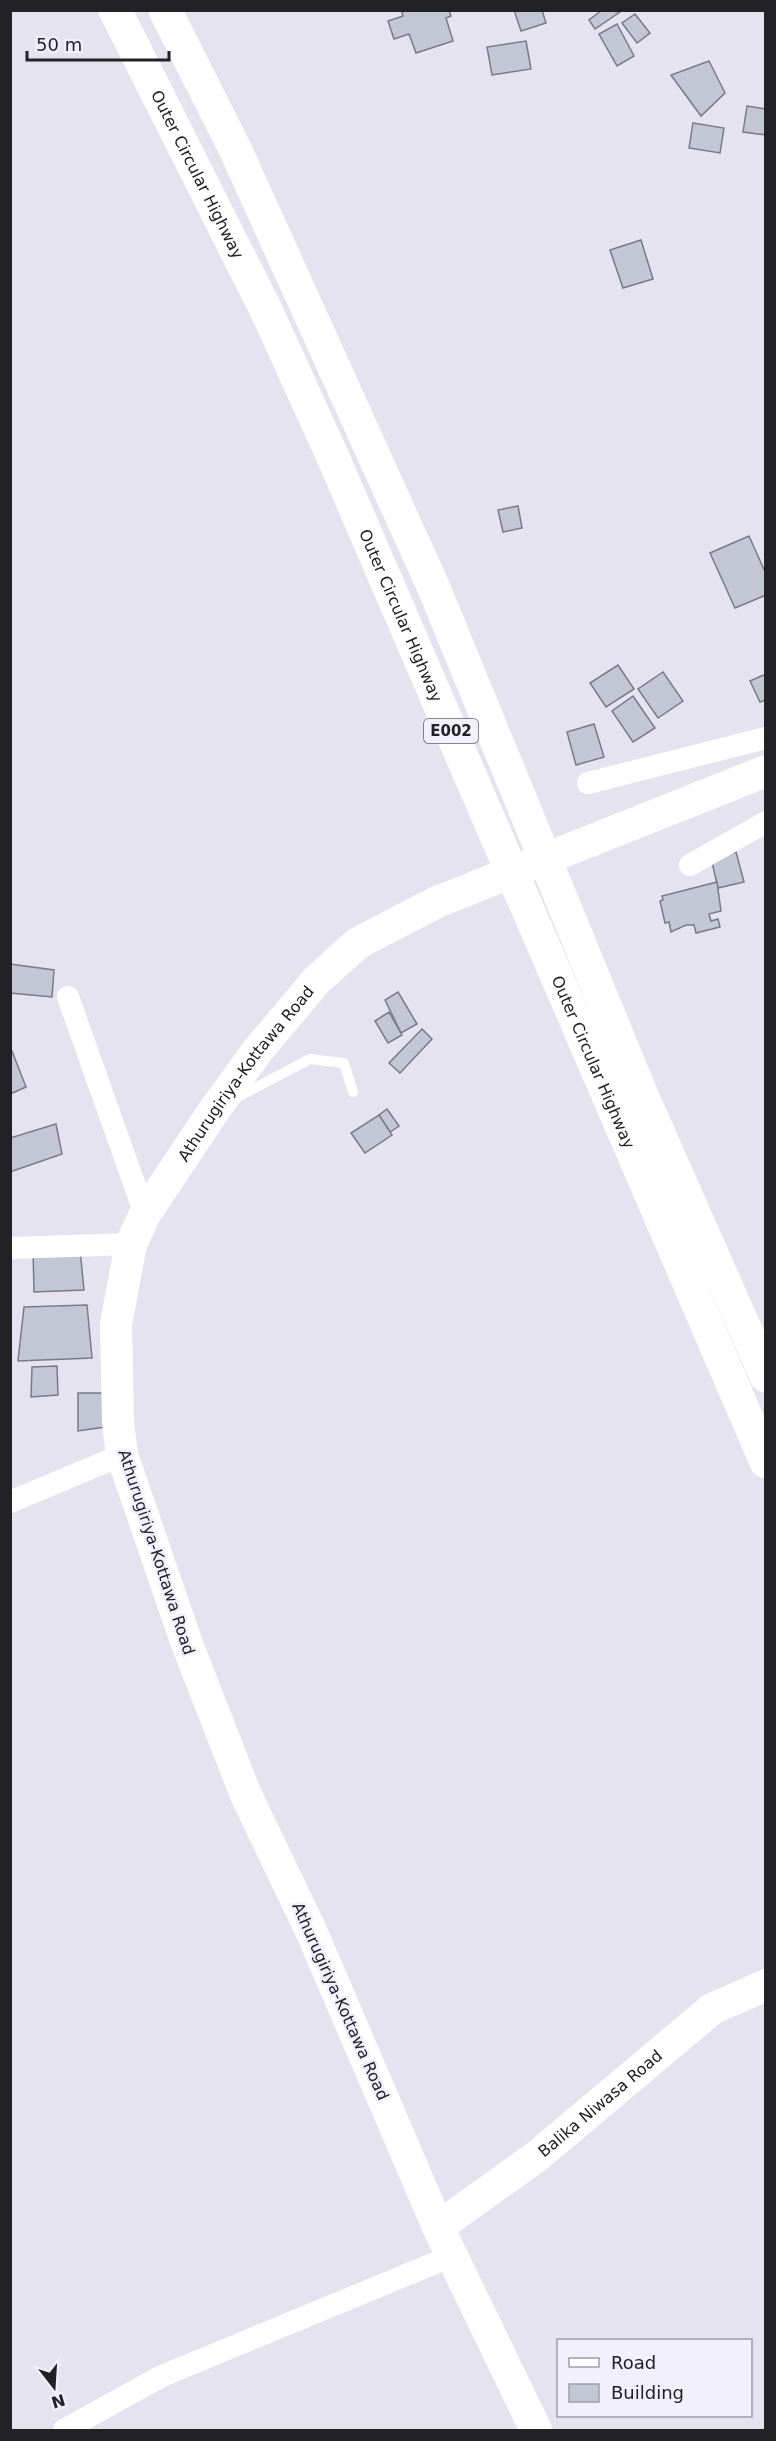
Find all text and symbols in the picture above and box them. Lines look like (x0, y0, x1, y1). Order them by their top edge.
scale bar (27, 24, 170, 62)
text: 50 m (36, 34, 82, 55)
street label: Outer Circular Highway (147, 87, 248, 262)
street label: Outer Circular Highway (355, 526, 446, 705)
road number: E002 (424, 719, 478, 743)
street label: Outer Circular Highway (547, 973, 639, 1151)
street label: Athurugiriya-Kottawa Road (174, 982, 318, 1165)
street label: Athurugiriya-Kottawa Road (114, 1447, 199, 1657)
street label: Athurugiriya-Kottawa Road (288, 1899, 393, 2103)
street label: Balika Niwasa Road (534, 2046, 666, 2161)
legend (557, 2339, 752, 2417)
text: Road (611, 2352, 656, 2373)
north arrow (24, 2357, 84, 2417)
text: Building (611, 2382, 684, 2403)
text: N (49, 2390, 67, 2412)

